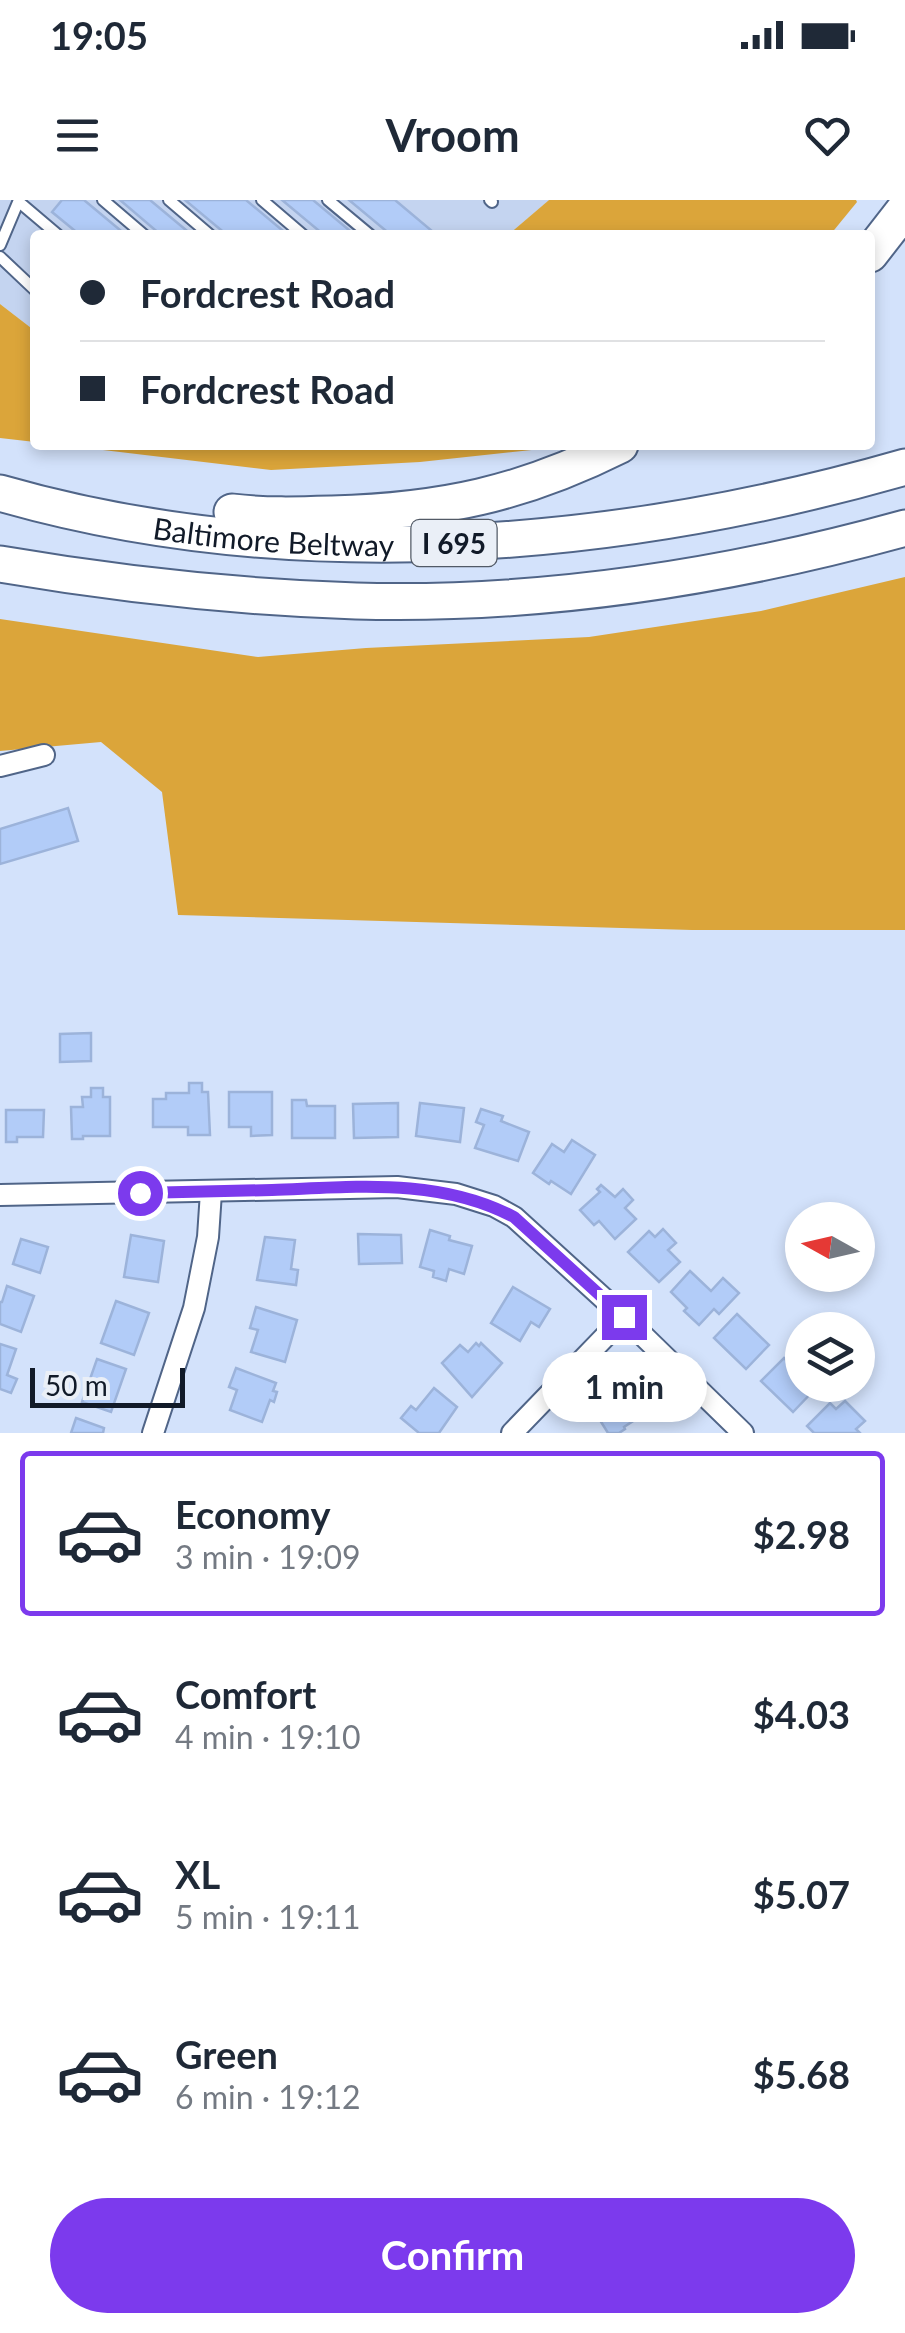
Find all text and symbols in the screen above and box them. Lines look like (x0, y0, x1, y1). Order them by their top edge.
text: 19:05 (50, 12, 148, 58)
icon: menu (50, 108, 105, 163)
text: Vroom (385, 108, 520, 162)
icon: heart (800, 108, 855, 163)
text: Fordcrest Road (140, 270, 395, 316)
text: Fordcrest Road (140, 366, 395, 412)
street label: Baltimore Beltway (151, 509, 395, 562)
road number: I 695 (412, 520, 496, 566)
route start (118, 1171, 163, 1216)
north arrow (785, 1202, 875, 1292)
map controls (785, 1202, 875, 1402)
route end (602, 1295, 647, 1340)
button: layers (785, 1312, 875, 1402)
callout: 1 min (542, 1352, 706, 1422)
scale bar (30, 1363, 185, 1408)
text: 1 min (585, 1367, 664, 1406)
text: 50 m (45, 1368, 108, 1402)
icon: car (55, 1489, 145, 1579)
text: Economy (175, 1491, 330, 1537)
text: $2.98 (753, 1511, 850, 1557)
text: 3 min · 19:09 (175, 1537, 361, 1576)
icon: car (55, 1669, 145, 1759)
text: Comfort (175, 1671, 316, 1717)
text: $4.03 (753, 1691, 850, 1737)
text: 4 min · 19:10 (175, 1717, 361, 1756)
icon: car (55, 1849, 145, 1939)
text: XL (175, 1851, 220, 1897)
text: $5.07 (753, 1871, 850, 1917)
text: 5 min · 19:11 (175, 1897, 361, 1936)
icon: car (55, 2029, 145, 2119)
text: Green (175, 2031, 278, 2077)
text: $5.68 (753, 2051, 850, 2097)
text: 6 min · 19:12 (175, 2077, 361, 2116)
button: Confirm (50, 2198, 855, 2313)

